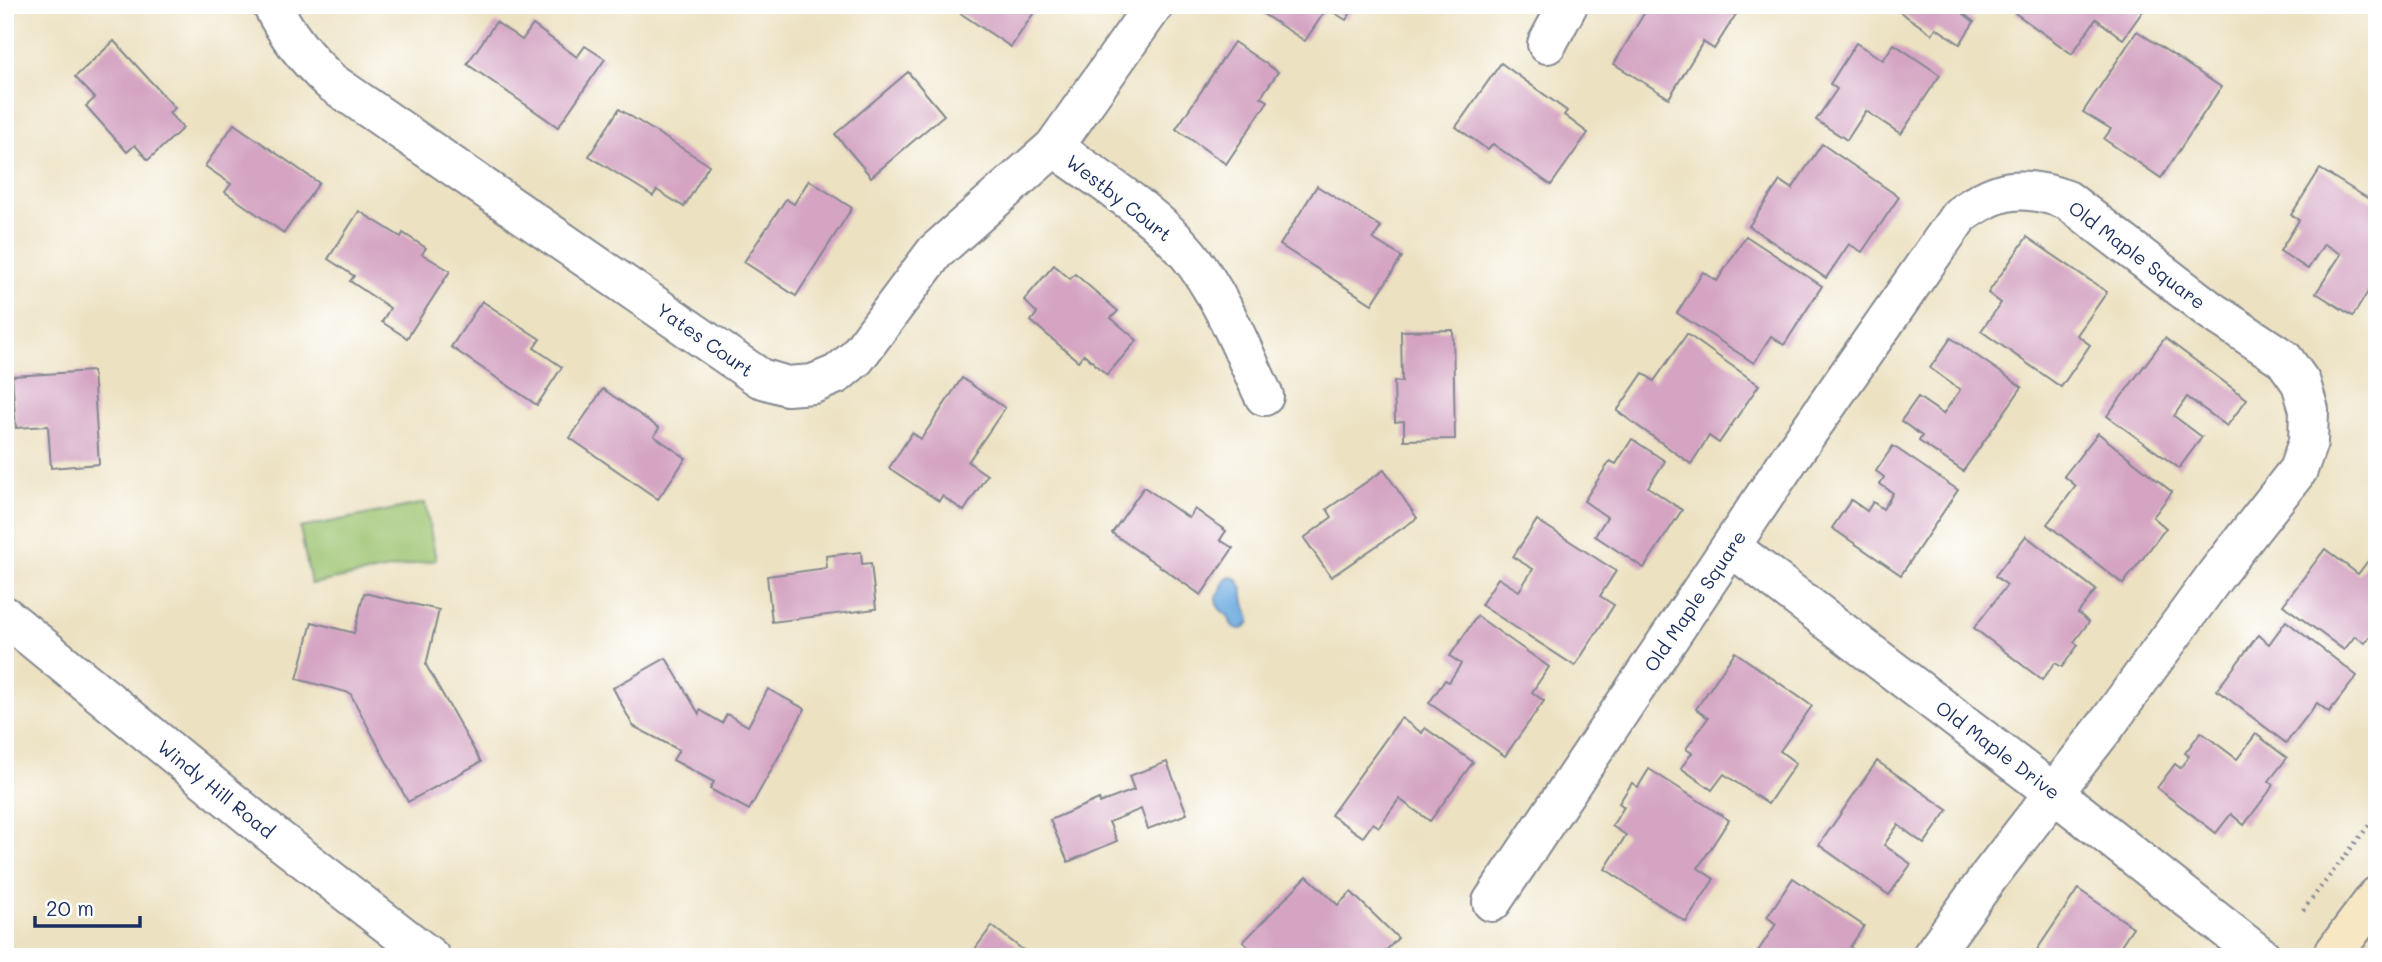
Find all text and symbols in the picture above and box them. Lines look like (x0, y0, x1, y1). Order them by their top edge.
street label: Westby Court (1061, 149, 1177, 247)
street label: Old Maple Square (2064, 195, 2211, 314)
street label: Yates Court (652, 297, 759, 382)
street label: Old Maple Square (1638, 525, 1751, 676)
street label: Old Maple Drive (1931, 695, 2066, 805)
street label: Windy Hill Road (153, 734, 280, 843)
scale bar (35, 885, 140, 929)
text: 20 m (46, 894, 94, 921)

